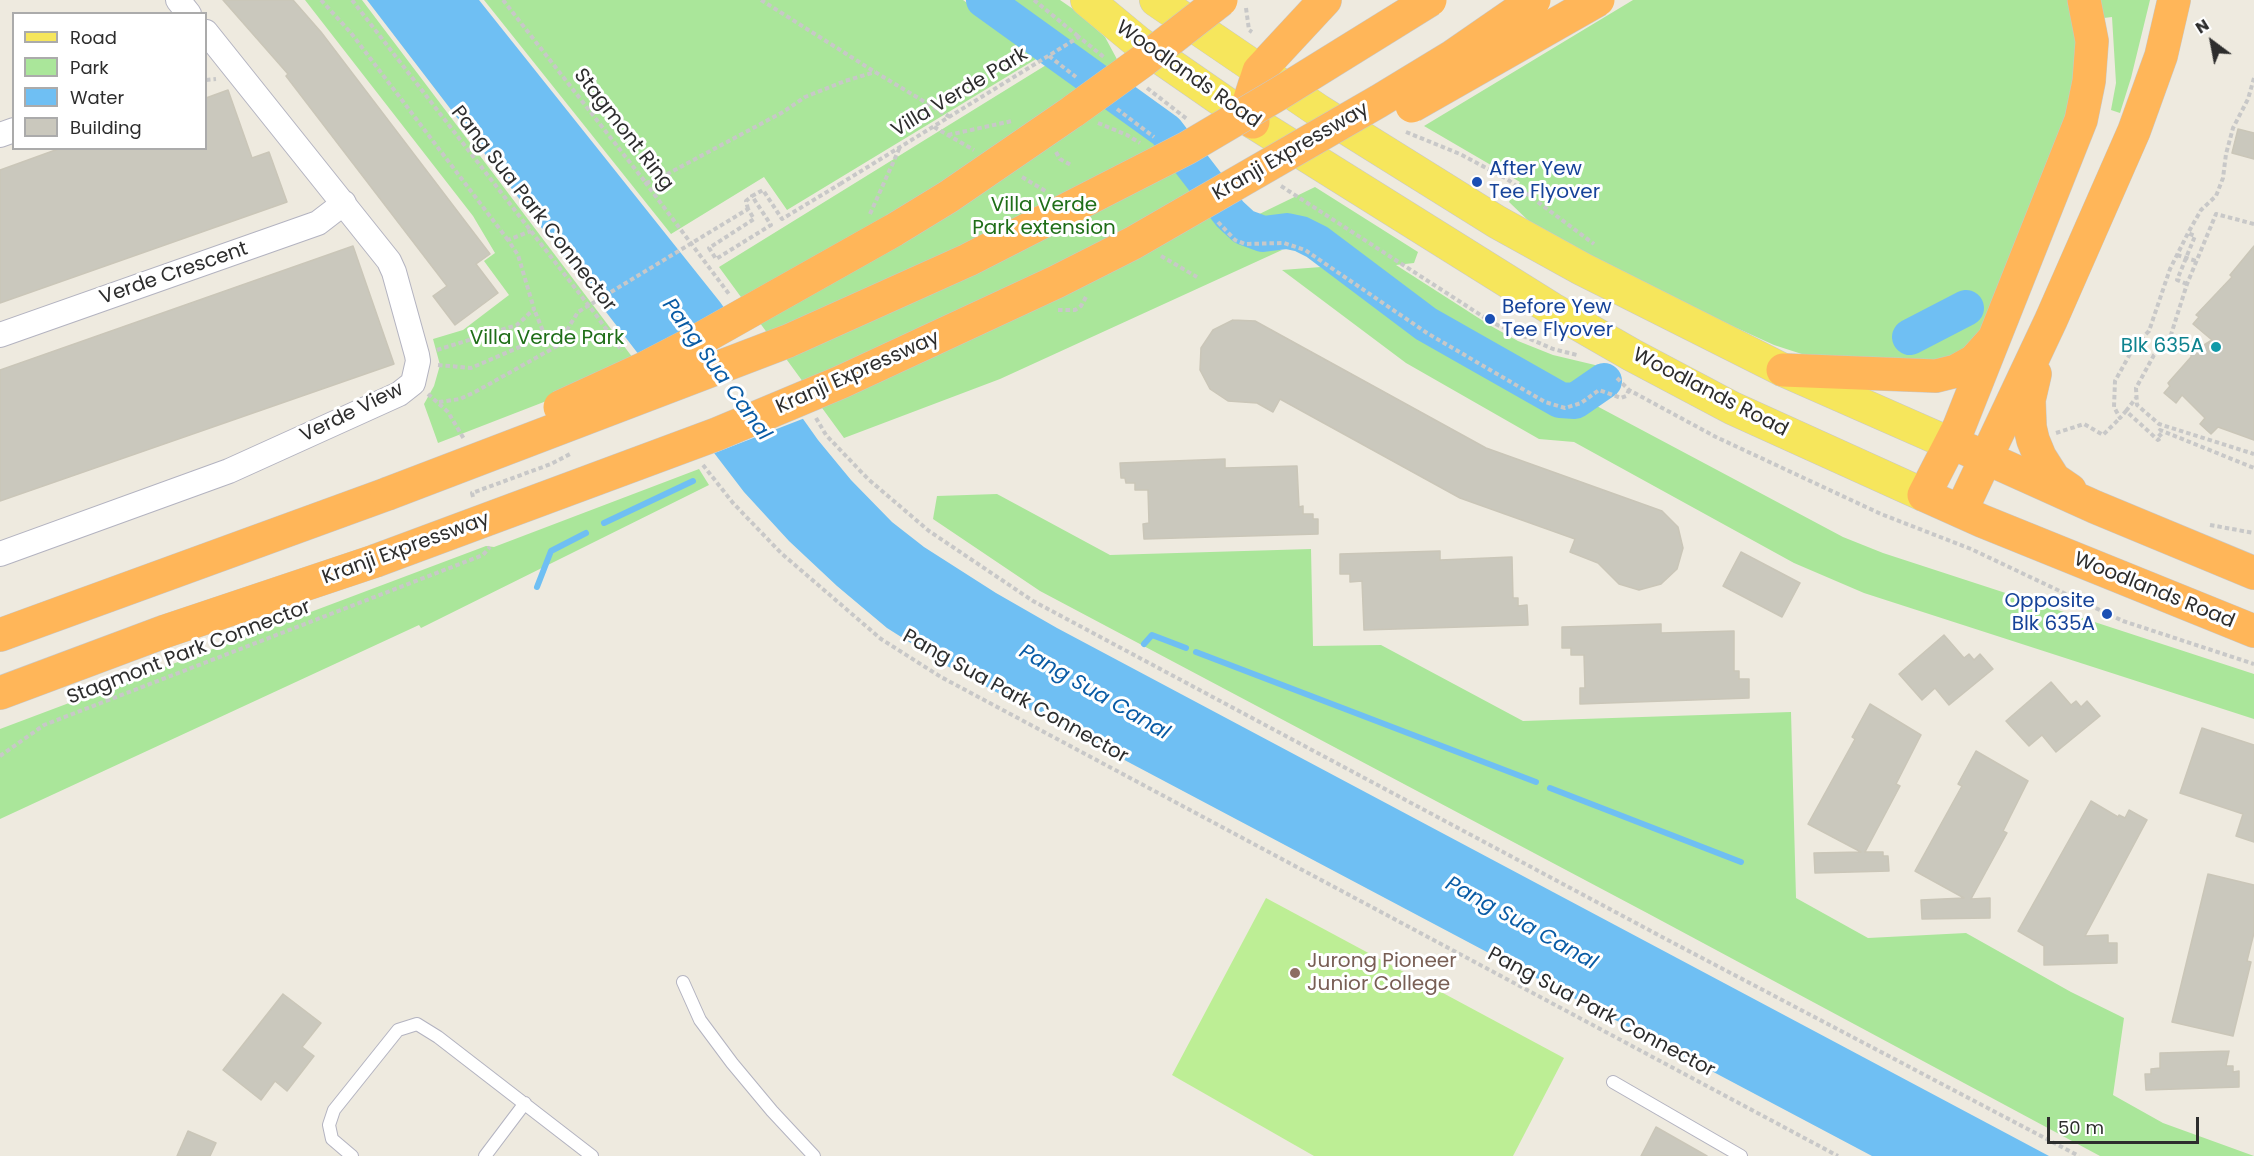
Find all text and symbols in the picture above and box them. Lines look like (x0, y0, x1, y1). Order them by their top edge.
legend (12, 12, 207, 150)
north arrow (2182, 12, 2242, 72)
text: N (2191, 13, 2213, 39)
street label: Woodlands Road (1111, 16, 1265, 134)
text: Road (70, 25, 117, 50)
street label: Villa Verde Park (888, 43, 1032, 143)
text: Park (70, 55, 109, 80)
street label: Stagmont Ring (568, 64, 678, 196)
text: Water (70, 85, 124, 110)
street label: Kranji Expressway (1209, 98, 1373, 206)
street label: Pang Sua Park Connector (445, 101, 621, 317)
text: Building (70, 115, 142, 140)
place label: After Yew Tee Flyover (1489, 158, 1600, 205)
marker: After Yew Tee Flyover (1470, 175, 1484, 189)
park label: Villa Verde Park extension (972, 194, 1116, 241)
street label: Verde Crescent (97, 237, 251, 311)
water label: Pang Sua Canal (656, 294, 776, 446)
place label: Before Yew Tee Flyover (1502, 296, 1613, 343)
marker: Before Yew Tee Flyover (1483, 312, 1497, 326)
street label: Kranji Expressway (773, 326, 943, 420)
park label: Villa Verde Park (470, 327, 624, 351)
place label: Blk 635A (2121, 335, 2204, 359)
marker: Blk 635A (2209, 340, 2223, 354)
street label: Woodlands Road (1628, 343, 1792, 443)
street label: Verde View (296, 378, 408, 448)
street label: Kranji Expressway (319, 508, 493, 590)
street label: Woodlands Road (2070, 548, 2238, 634)
place label: Opposite Blk 635A (2004, 590, 2095, 637)
street label: Stagmont Park Connector (64, 595, 314, 711)
marker: Opposite Blk 635A (2100, 607, 2114, 621)
street label: Pang Sua Park Connector (898, 625, 1132, 769)
water label: Pang Sua Canal (1014, 640, 1174, 746)
water label: Pang Sua Canal (1441, 872, 1601, 976)
street label: Pang Sua Park Connector (1483, 943, 1719, 1083)
place label: Jurong Pioneer Junior College (1307, 950, 1457, 997)
marker: Jurong Pioneer Junior College (1288, 966, 1302, 980)
scale bar (2050, 1105, 2202, 1143)
text: 50 m (2058, 1115, 2104, 1140)

